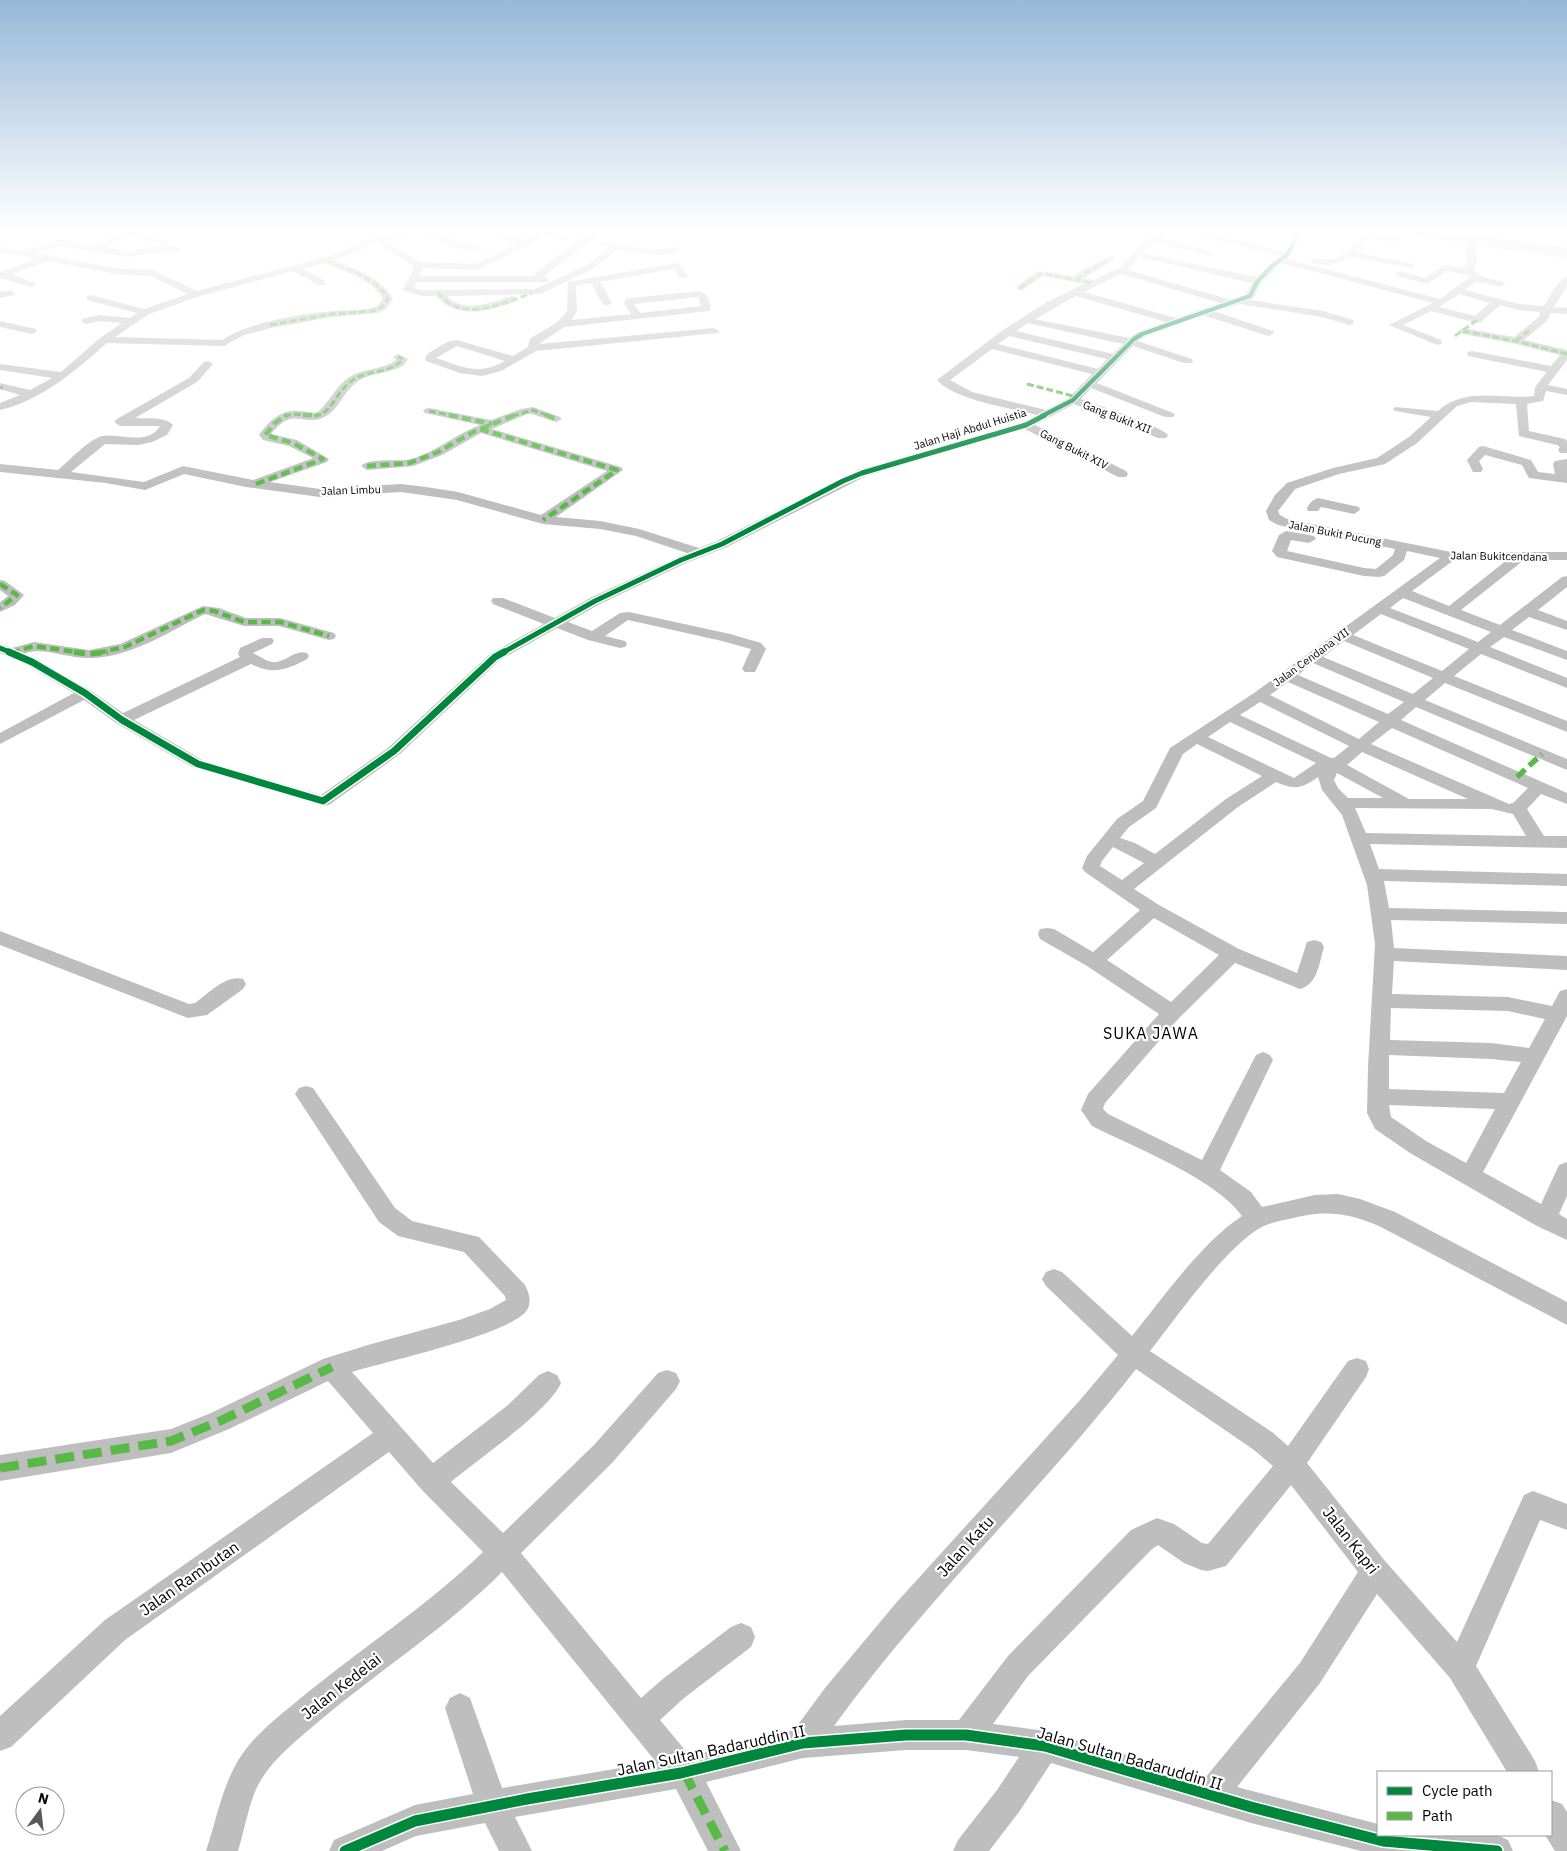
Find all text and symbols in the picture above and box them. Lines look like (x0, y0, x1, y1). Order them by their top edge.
street label: Gang Bukit XII (1081, 398, 1153, 436)
street label: Jalan Haji Abdul Huistia (912, 405, 1028, 453)
street label: Gang Bukit XIV (1038, 426, 1111, 472)
street label: Jalan Limbu (321, 482, 381, 498)
street label: Jalan Bukit Pucung (1287, 517, 1383, 549)
street label: Jalan Bukitcendana (1450, 548, 1548, 564)
street label: Jalan Cendana VII (1270, 625, 1352, 689)
district label: SUKA JAWA (1103, 1023, 1199, 1043)
street label: Jalan Kapri (1318, 1502, 1384, 1578)
street label: Jalan Katu (932, 1511, 998, 1581)
street label: Jalan Rambutan (135, 1536, 243, 1620)
street label: Jalan Kedelai (297, 1649, 385, 1723)
street label: Jalan Sultan Badaruddin II (615, 1720, 807, 1780)
street label: Jalan Sultan Badaruddin II (1035, 1722, 1225, 1794)
legend (1377, 1771, 1552, 1836)
text: Cycle path (1422, 1781, 1493, 1800)
north arrow (15, 1786, 65, 1836)
text: N (36, 1788, 51, 1808)
text: Path (1422, 1806, 1453, 1825)

